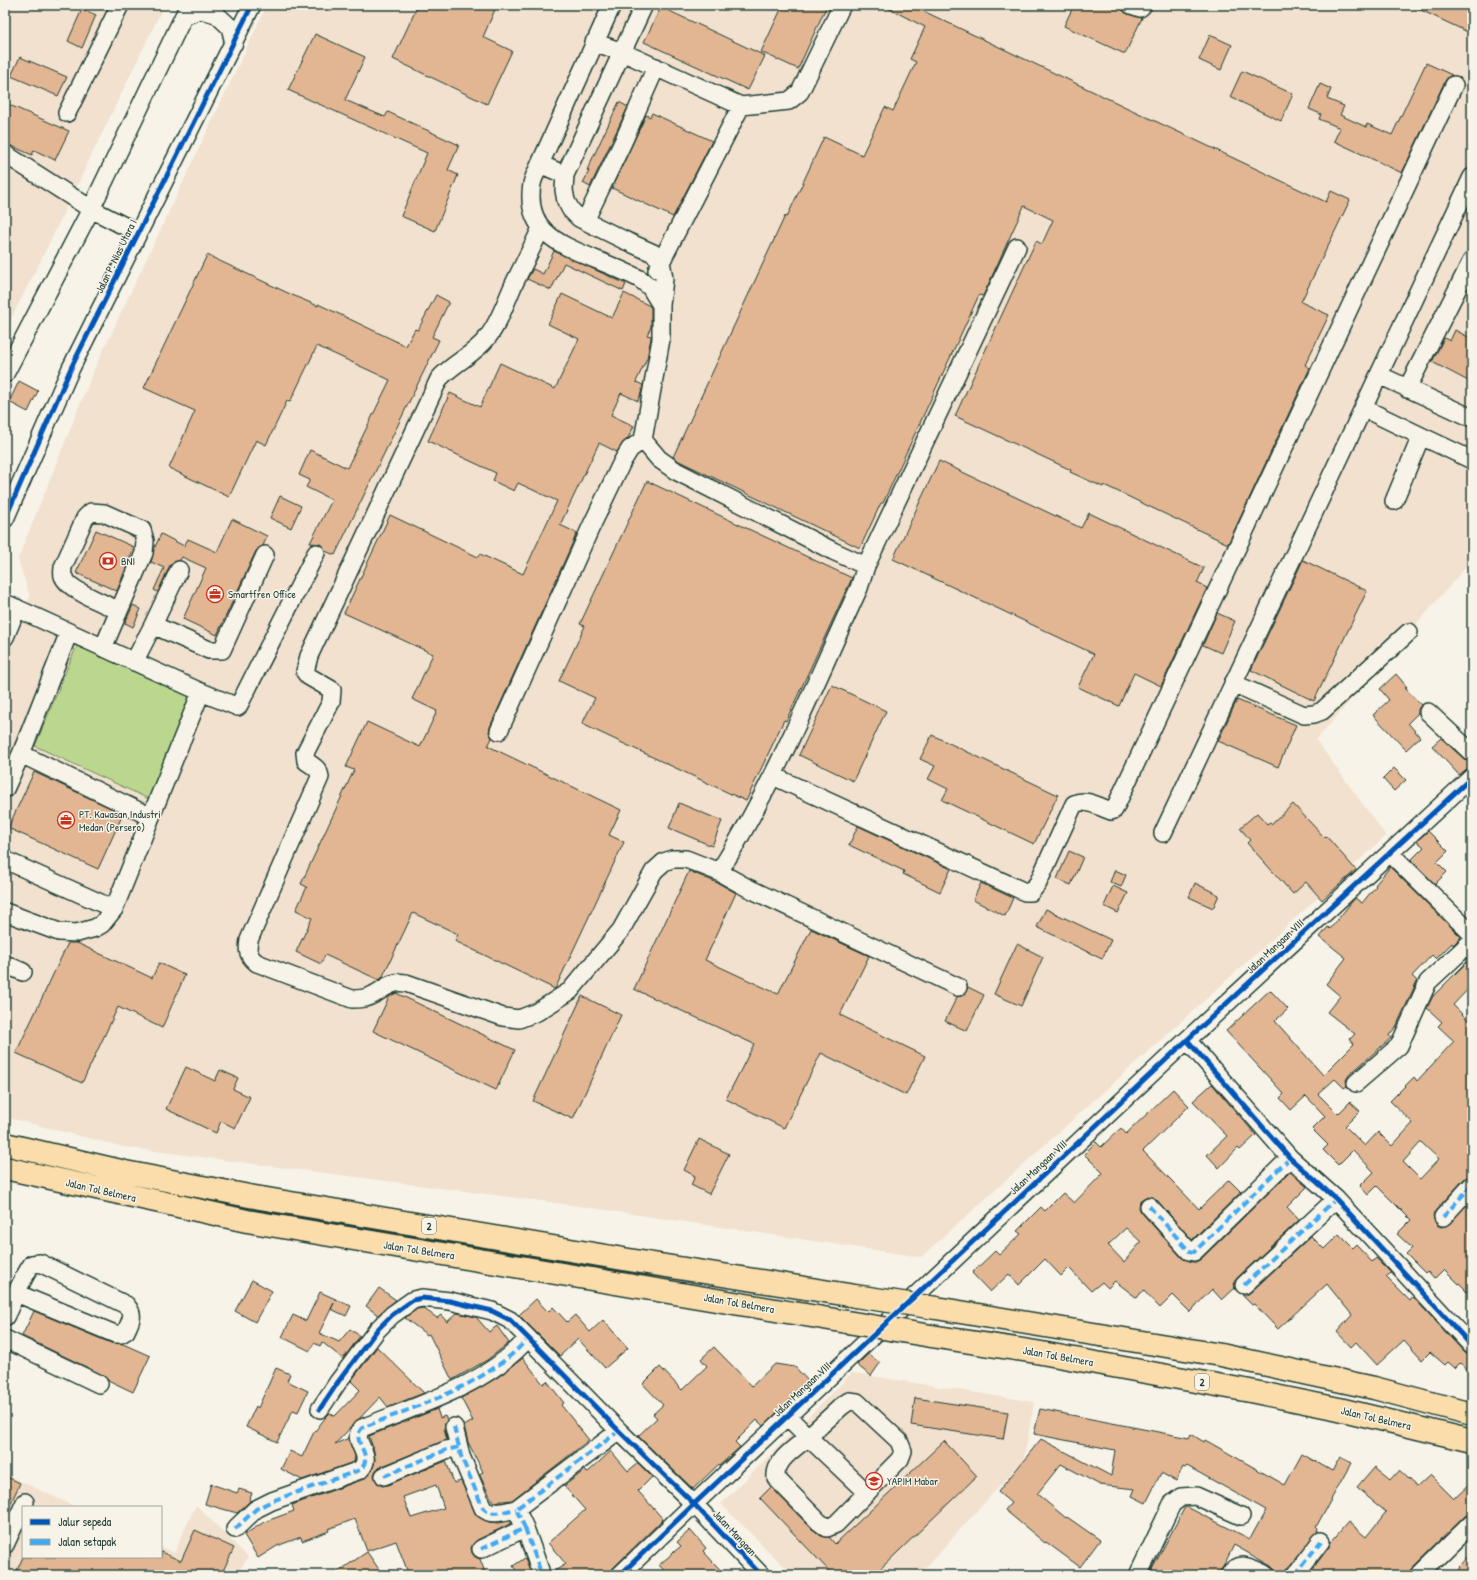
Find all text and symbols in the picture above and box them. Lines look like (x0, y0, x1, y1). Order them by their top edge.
street label: Jalan P. Nias Utara I (92, 217, 140, 295)
bank icon: BNI (98, 551, 118, 571)
place label: BNI (121, 554, 135, 568)
office icon: Smartfren Office (205, 584, 225, 604)
place label: Smartfren Office (228, 587, 297, 601)
place label: PT. Kawasan Industri Medan (Persero) (79, 807, 161, 834)
office icon: PT. Kawasan Industri Medan (Persero) (56, 810, 76, 830)
street label: Jalan Mangaan VIII (1243, 916, 1307, 976)
street label: Jalan Mangaan VIII (1006, 1137, 1070, 1197)
street label: Jalan Tol Belmera (65, 1175, 138, 1205)
road number: 2 (422, 1218, 436, 1234)
street label: Jalan Tol Belmera (383, 1237, 456, 1263)
street label: Jalan Tol Belmera (703, 1290, 776, 1316)
street label: Jalan Tol Belmera (1022, 1343, 1095, 1369)
street label: Jalan Mangaan VIII (770, 1359, 834, 1419)
road number: 2 (1195, 1374, 1209, 1390)
street label: Jalan Tol Belmera (1340, 1403, 1413, 1433)
school or university icon: YAPIM Mabar (864, 1471, 884, 1491)
place label: YAPIM Mabar (887, 1474, 939, 1488)
legend (22, 1506, 162, 1558)
street label: Jalan Mangaan (710, 1507, 760, 1559)
text: Jalur sepeda (58, 1513, 112, 1530)
text: Jalan setapak (58, 1533, 116, 1550)

